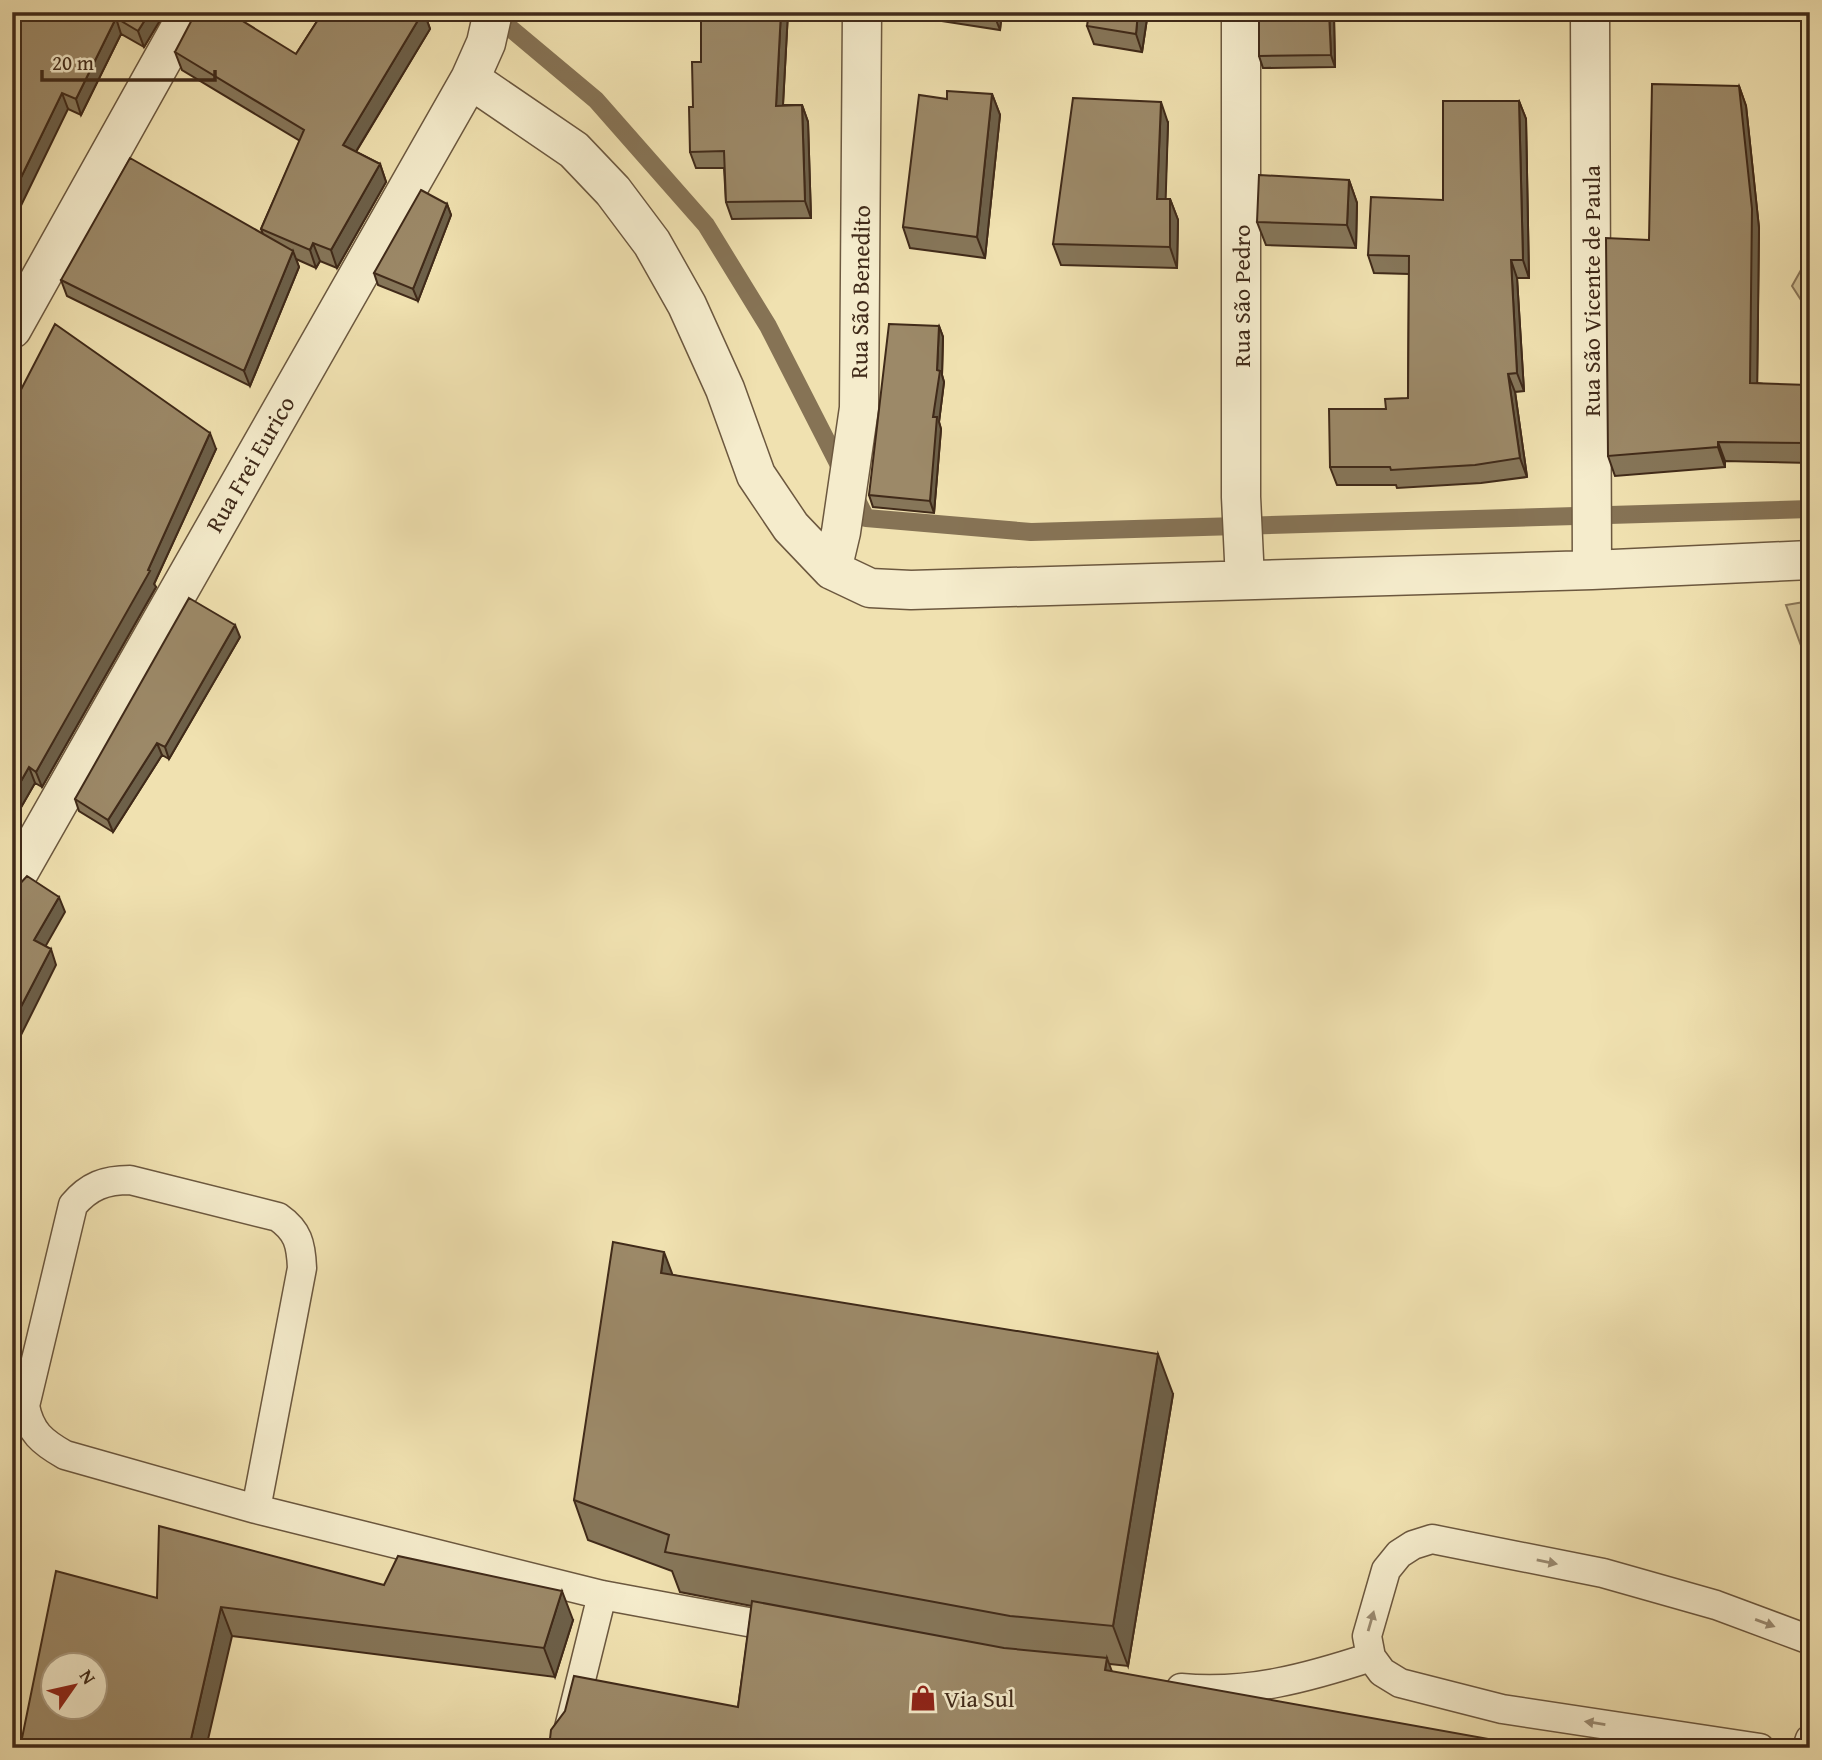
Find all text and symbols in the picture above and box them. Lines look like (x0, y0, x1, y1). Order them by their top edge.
scale bar (42, 38, 215, 82)
text: 20 m (52, 47, 94, 78)
street label: Rua São Vicente de Paula (1574, 165, 1609, 417)
street label: Rua São Benedito (841, 205, 879, 379)
street label: Rua São Pedro (1224, 225, 1259, 367)
street label: Rua Frei Eurico (197, 389, 303, 539)
one-way arrow (1536, 1556, 1558, 1567)
one-way arrow (1366, 1610, 1376, 1631)
one-way arrow (1755, 1618, 1776, 1629)
north arrow (38, 1652, 108, 1722)
text: N (73, 1663, 103, 1690)
place label: Via Sul (944, 1681, 1015, 1716)
shop icon: Via Sul (908, 1683, 938, 1713)
one-way arrow (1584, 1717, 1606, 1728)

